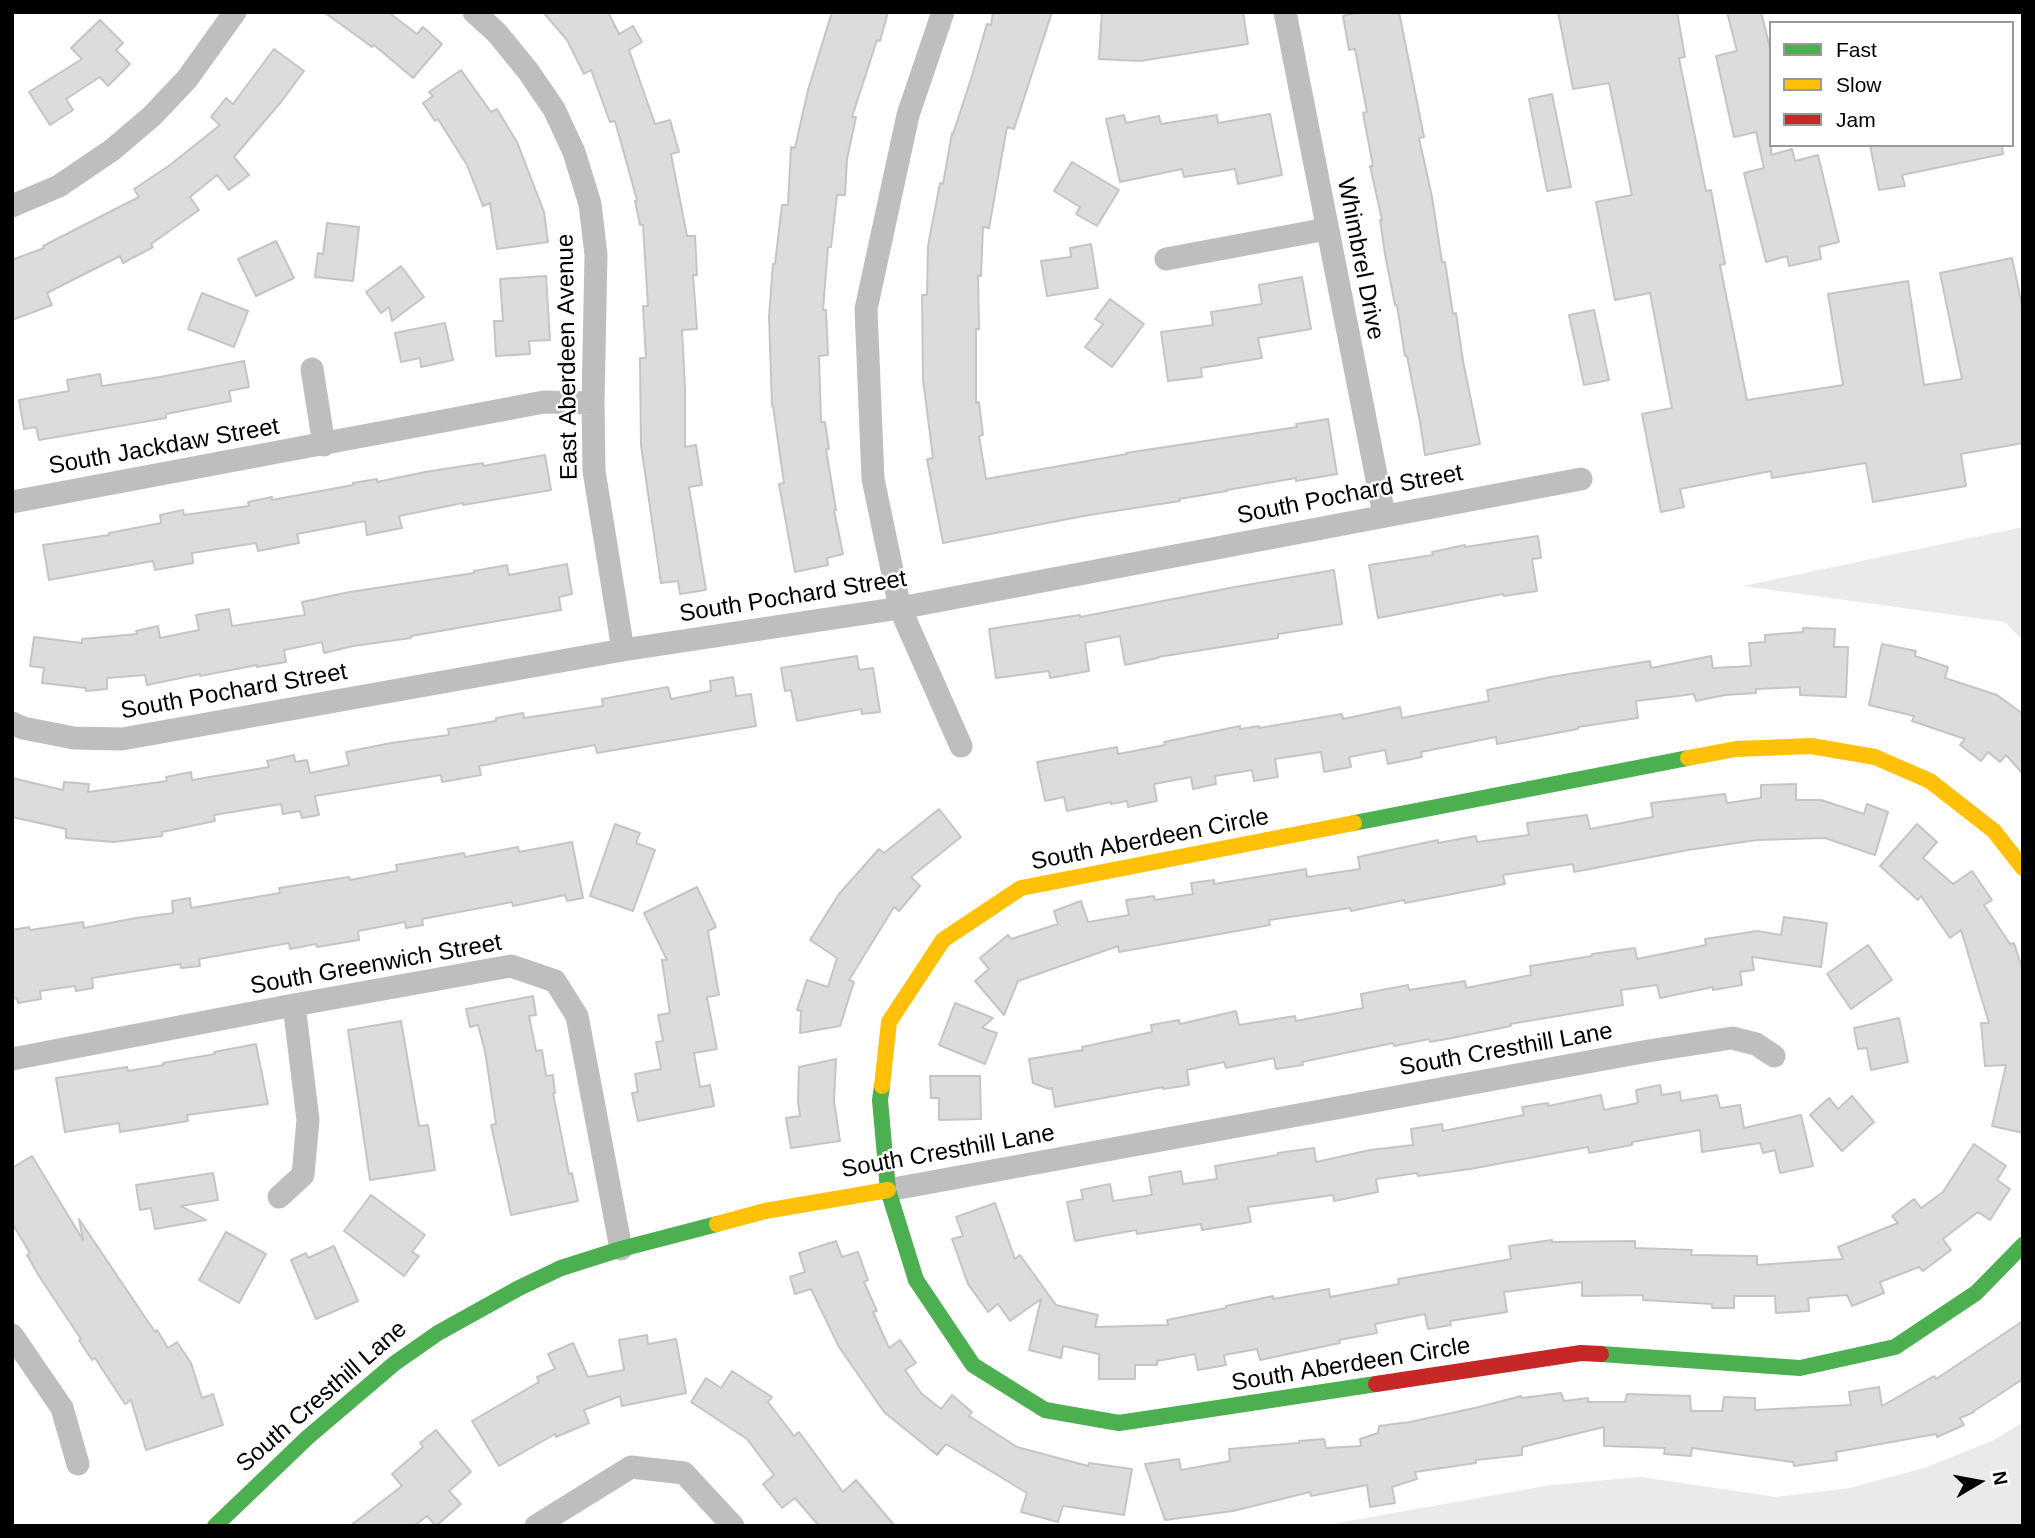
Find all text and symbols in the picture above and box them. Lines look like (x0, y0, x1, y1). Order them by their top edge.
legend (1769, 21, 2014, 147)
text: Fast (1836, 38, 1877, 61)
text: Slow (1836, 73, 1882, 96)
text: Jam (1836, 108, 1876, 131)
street label: Whimbrel Drive (1330, 176, 1390, 342)
street label: East Aberdeen Avenue (551, 234, 585, 480)
street label: South Jackdaw Street (47, 413, 281, 481)
street label: South Pochard Street (1235, 459, 1465, 531)
street label: South Pochard Street (677, 565, 909, 629)
street label: South Pochard Street (119, 658, 349, 726)
street label: South Aberdeen Circle (1029, 803, 1271, 877)
street label: South Greenwich Street (248, 929, 504, 1001)
street label: South Cresthill Lane (1397, 1017, 1615, 1083)
street label: South Cresthill Lane (839, 1119, 1057, 1185)
street label: South Cresthill Lane (231, 1315, 413, 1479)
street label: South Aberdeen Circle (1229, 1332, 1473, 1398)
north arrow (1944, 1447, 2014, 1517)
text: N (1989, 1470, 2012, 1487)

